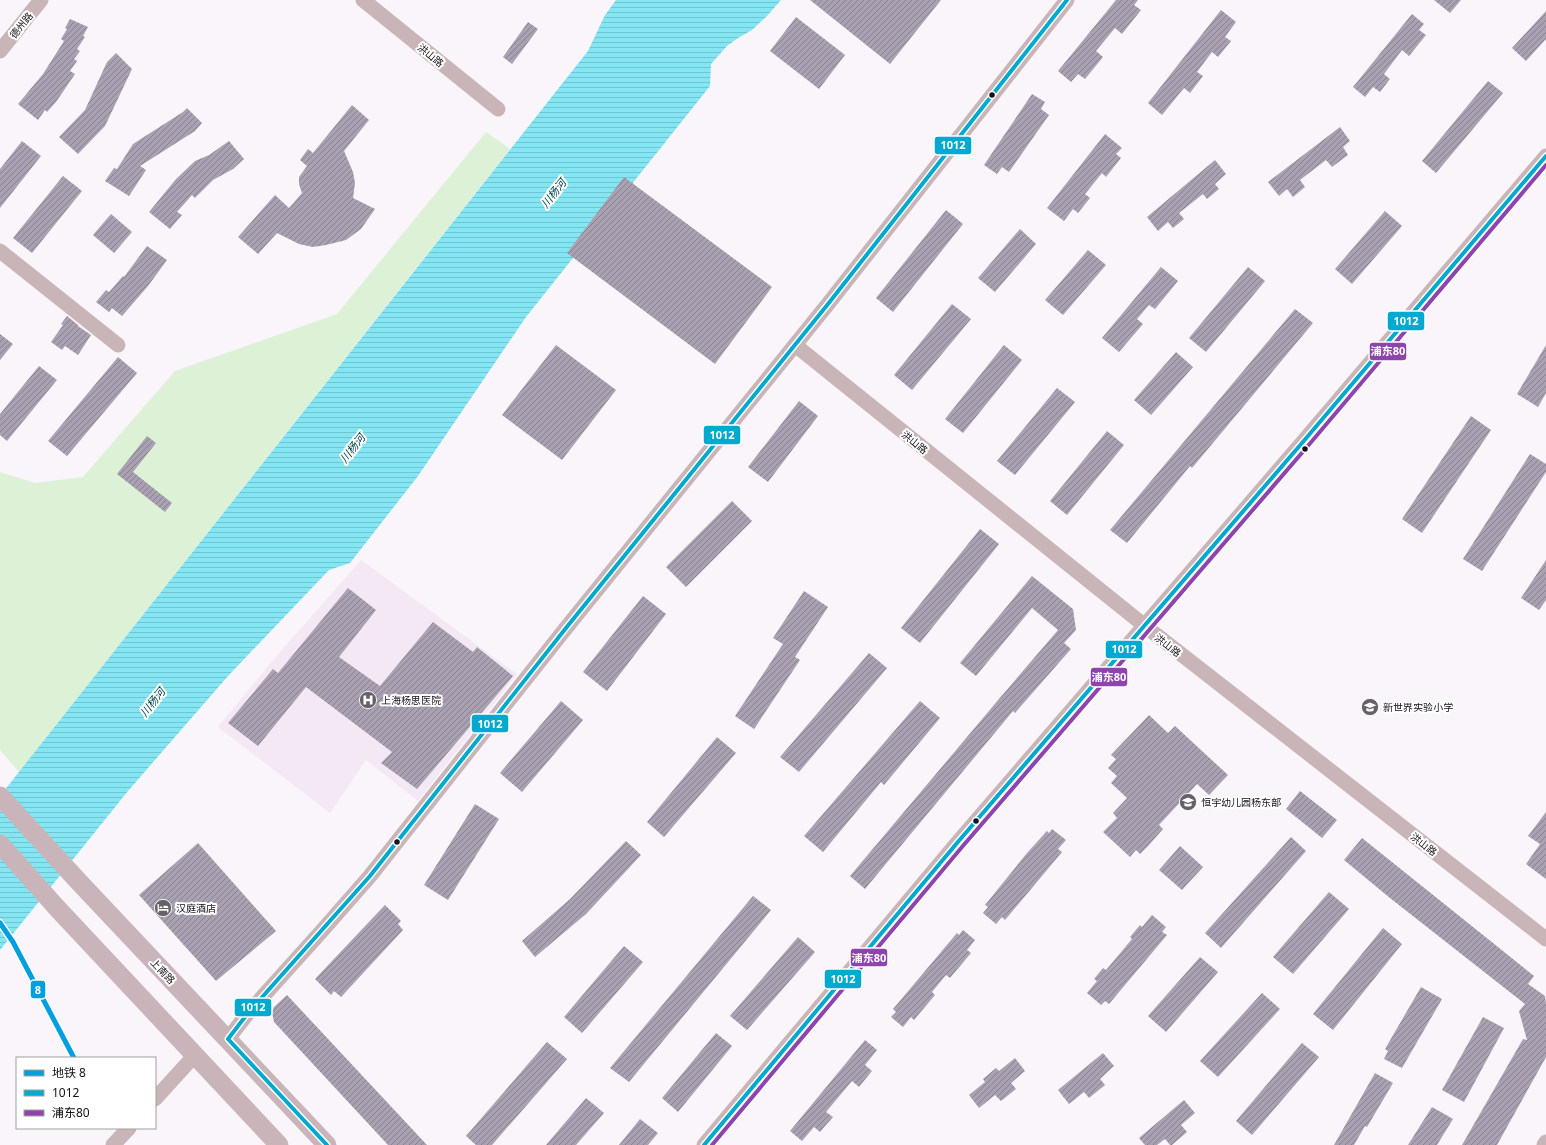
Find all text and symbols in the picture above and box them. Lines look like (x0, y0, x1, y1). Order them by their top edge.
street label: 德州路 (6, 9, 36, 41)
street label: 洪山路 (415, 40, 447, 70)
unlabelled marker (987, 90, 997, 100)
line badge: 1012 (934, 136, 972, 155)
text: 1012 (940, 137, 966, 152)
water label: 川杨河 (537, 174, 570, 211)
line badge: 1012 (1387, 311, 1425, 331)
text: 1012 (1393, 313, 1419, 328)
line badge: 浦东80 (1369, 342, 1407, 361)
text: 浦东80 (1371, 343, 1405, 358)
line badge: 1012 (703, 425, 741, 445)
text: 1012 (709, 427, 735, 442)
street label: 洪山路 (899, 427, 931, 457)
water label: 川杨河 (336, 429, 369, 466)
unlabelled marker (1300, 444, 1310, 454)
street label: 洪山路 (1152, 630, 1184, 660)
line badge: 1012 (1105, 640, 1143, 659)
text: 1012 (1111, 641, 1137, 656)
line badge: 浦东80 (1090, 667, 1128, 687)
text: 浦东80 (1092, 669, 1126, 684)
water label: 川杨河 (136, 683, 169, 720)
hospital icon: 上海杨思医院 (358, 690, 378, 710)
place label: 上海杨思医院 (381, 693, 441, 707)
school or university icon: 新世界实验小学 (1360, 697, 1380, 717)
place label: 新世界实验小学 (1383, 700, 1453, 714)
line badge: 1012 (471, 714, 509, 733)
text: 1012 (477, 716, 503, 731)
school or university icon: 恒宇幼儿园杨东部 (1178, 792, 1198, 812)
place label: 恒宇幼儿园杨东部 (1201, 795, 1281, 809)
unlabelled marker (971, 816, 981, 826)
street label: 洪山路 (1408, 829, 1440, 859)
unlabelled marker (392, 837, 402, 847)
hotel icon: 汉庭酒店 (153, 898, 173, 918)
place label: 汉庭酒店 (176, 901, 216, 915)
line badge: 浦东80 (850, 948, 888, 967)
text: 浦东80 (852, 950, 886, 965)
street label: 上南路 (148, 955, 178, 987)
line badge: 1012 (824, 969, 862, 989)
text: 1012 (830, 971, 856, 986)
line badge: 8 (30, 980, 46, 999)
text: 8 (35, 982, 41, 997)
line badge: 1012 (234, 998, 272, 1017)
text: 1012 (240, 999, 266, 1014)
legend (16, 1057, 156, 1129)
text: 地铁 8 (52, 1064, 86, 1081)
text: 1012 (52, 1084, 80, 1101)
text: 浦东80 (52, 1104, 90, 1121)

